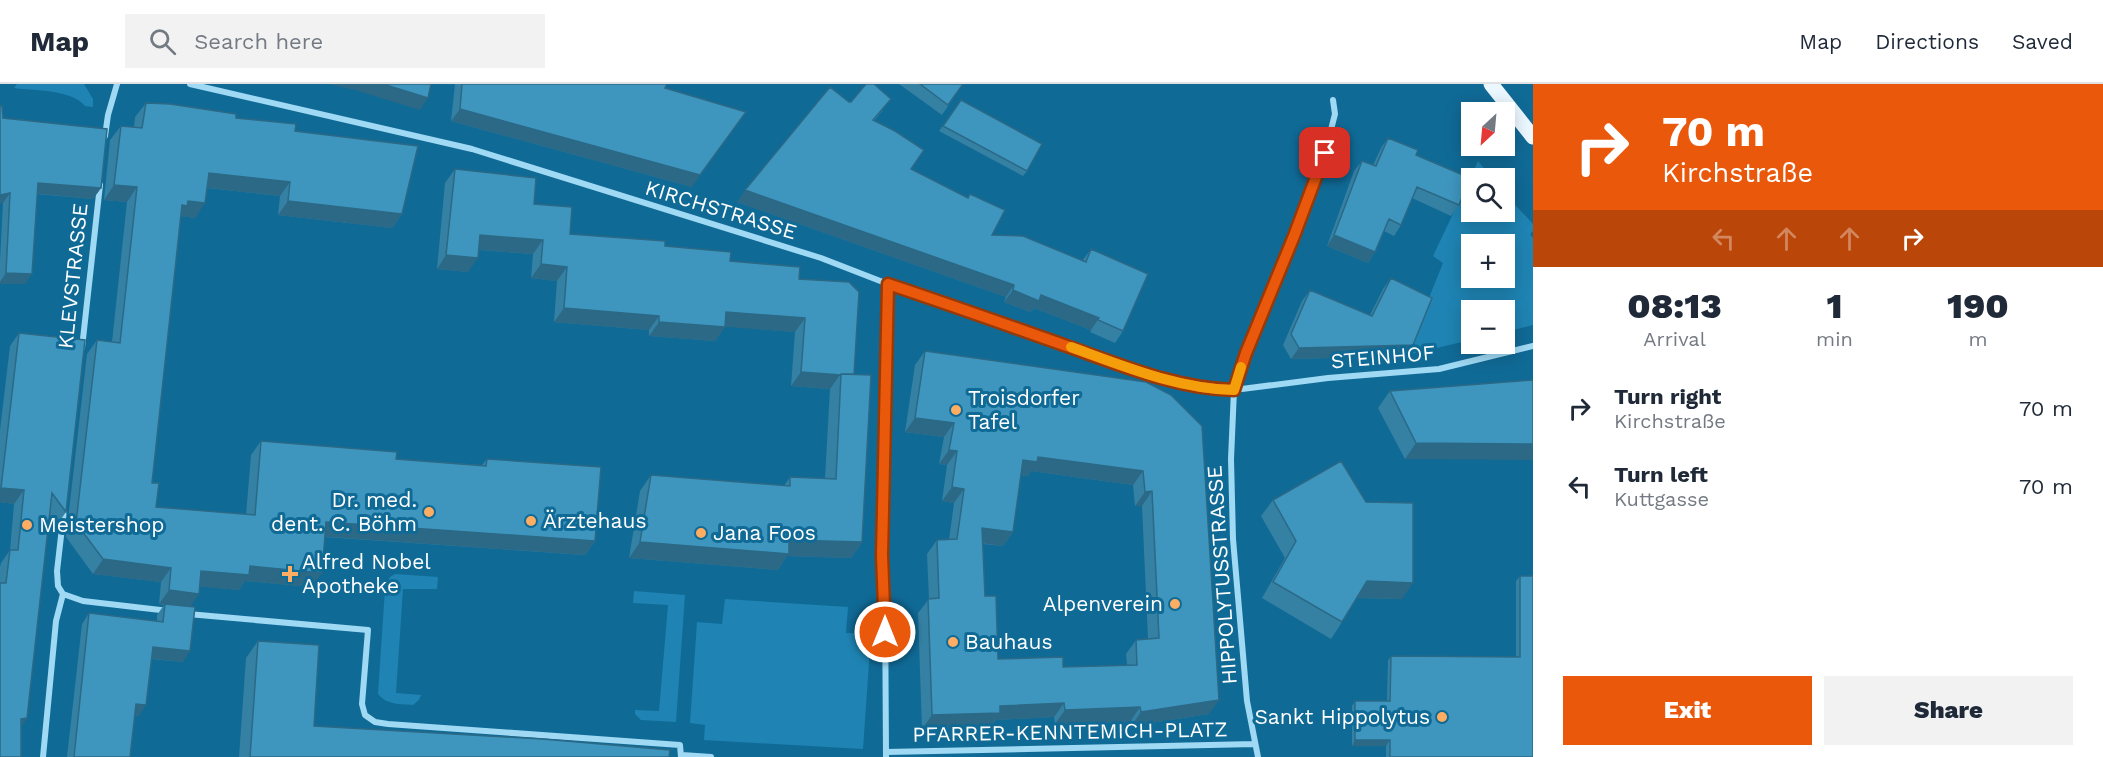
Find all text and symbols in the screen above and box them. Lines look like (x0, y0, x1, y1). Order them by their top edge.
search box (125, 14, 545, 68)
text: Map (30, 25, 89, 58)
icon: search (146, 25, 179, 58)
text: Search here (194, 29, 323, 54)
text: Map (1799, 29, 1842, 54)
text: Directions (1875, 29, 1979, 54)
text: Saved (2012, 29, 2073, 54)
north arrow (1461, 102, 1515, 156)
map controls (1461, 102, 1515, 354)
text: 70 m (1662, 107, 1765, 156)
icon: right (1563, 108, 1641, 186)
pin (1299, 127, 1350, 178)
icon: arrive (1308, 136, 1341, 169)
text: Kirchstraße (1662, 157, 1813, 189)
button: search (1461, 168, 1515, 222)
street label: KIRCHSTRASSE (642, 175, 800, 244)
street label: KLEVSTRASSE (52, 202, 93, 350)
icon: left (1707, 222, 1740, 255)
icon: ahead (1770, 222, 1803, 255)
icon: ahead (1833, 222, 1866, 255)
icon: right (1896, 222, 1929, 255)
button: + (1461, 234, 1515, 288)
text: 08:13 (1627, 285, 1722, 327)
text: 1 (1826, 285, 1843, 327)
text: 190 (1947, 285, 2009, 327)
button: − (1461, 300, 1515, 354)
text: Arrival (1643, 327, 1706, 351)
text: min (1816, 327, 1853, 351)
text: m (1968, 327, 1987, 351)
street label: STEINHOF (1330, 339, 1436, 374)
text: Turn right (1614, 384, 1721, 409)
place label: Troisdorfer Tafel (968, 385, 1080, 434)
icon: right (1563, 392, 1596, 425)
text: 70 m (2019, 396, 2073, 421)
marker: Troisdorfer Tafel (949, 403, 963, 417)
text: Kirchstraße (1614, 409, 1726, 433)
text: Turn left (1614, 462, 1708, 487)
street label: HIPPOLYTUSSTRASSE (1201, 465, 1242, 685)
icon: left (1563, 470, 1596, 503)
text: 70 m (2019, 474, 2073, 499)
place label: Dr. med. dent. C. Böhm (271, 487, 417, 536)
text: Kuttgasse (1614, 487, 1709, 511)
marker: Dr. med. dent. C. Böhm (422, 505, 436, 519)
place label: Ärztehaus (543, 508, 646, 533)
place label: Meistershop (39, 512, 164, 537)
marker: Ärztehaus (524, 514, 538, 528)
marker: Meistershop (20, 518, 34, 532)
place label: Jana Foos (713, 520, 816, 545)
marker: Jana Foos (694, 526, 708, 540)
place label: Alfred Nobel Apotheke (302, 549, 431, 598)
marker: Alfred Nobel Apotheke (283, 567, 297, 581)
place label: Alpenverein (1043, 591, 1163, 616)
marker: Alpenverein (1168, 597, 1182, 611)
position arrow (853, 600, 917, 664)
place label: Bauhaus (965, 629, 1052, 654)
marker: Bauhaus (946, 635, 960, 649)
button: Exit (1563, 676, 1812, 745)
button: Share (1824, 676, 2073, 745)
place label: Sankt Hippolytus (1255, 704, 1430, 729)
marker: Sankt Hippolytus (1435, 710, 1449, 724)
street label: PFARRER-KENNTEMICH-PLATZ (912, 716, 1228, 747)

